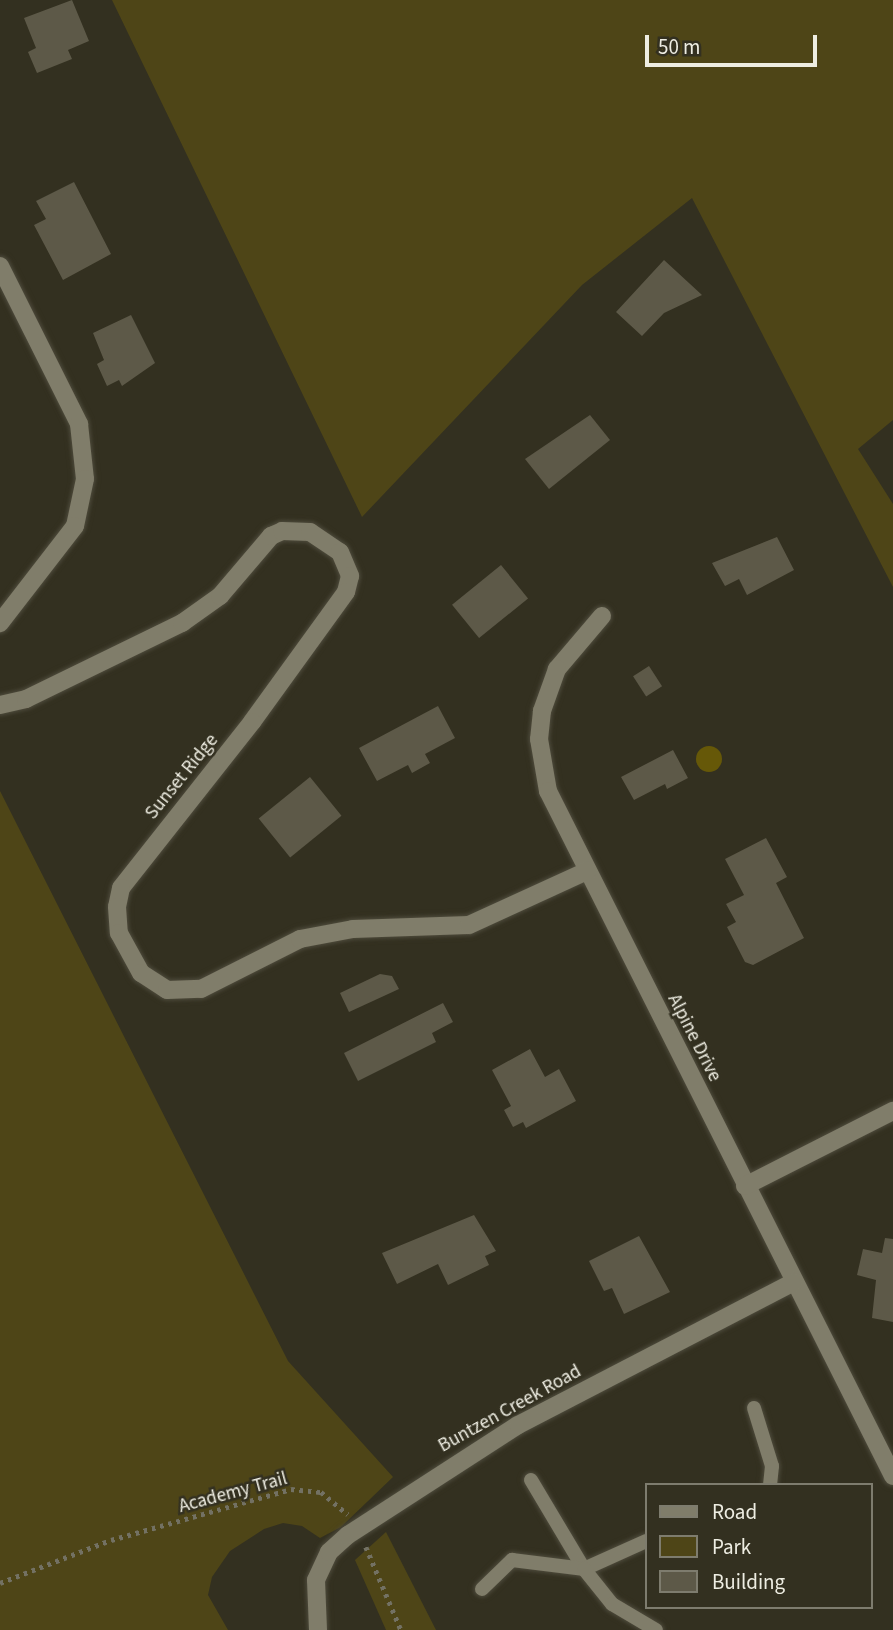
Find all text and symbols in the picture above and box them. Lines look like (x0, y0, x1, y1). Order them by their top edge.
scale bar (648, 21, 820, 65)
text: 50 m (658, 32, 700, 62)
street label: Sunset Ridge (141, 730, 223, 824)
street label: Alpine Drive (662, 990, 726, 1086)
street label: Buntzen Creek Road (435, 1360, 585, 1458)
street label: Academy Trail (176, 1468, 290, 1518)
legend (644, 1483, 872, 1609)
text: Road (712, 1497, 757, 1527)
text: Park (712, 1532, 751, 1562)
text: Building (712, 1567, 785, 1597)

